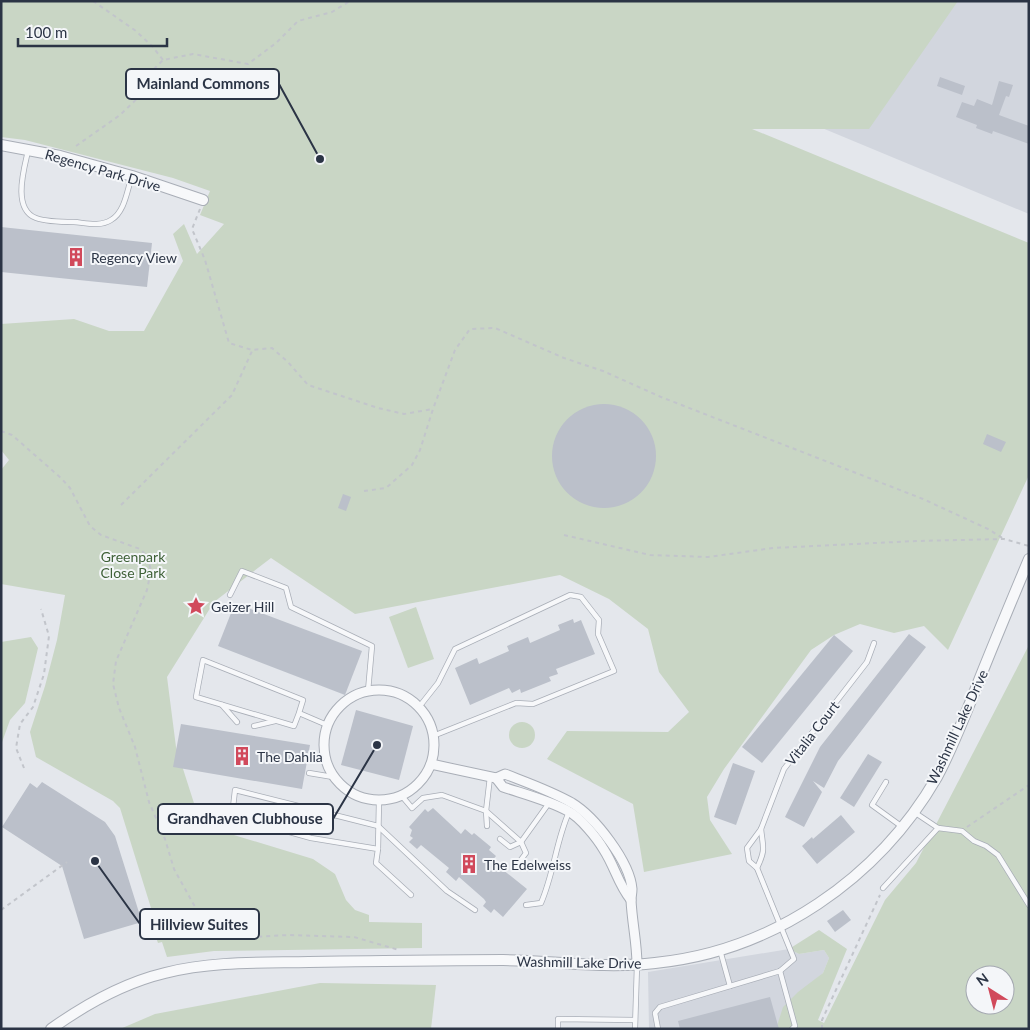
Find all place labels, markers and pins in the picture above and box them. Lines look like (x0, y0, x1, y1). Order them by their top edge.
callout: Mainland Commons (126, 69, 279, 99)
building icon: Regency View (65, 246, 87, 268)
place label: Regency View (91, 249, 177, 266)
place icon: Geizer Hill (185, 595, 207, 617)
place label: Geizer Hill (211, 598, 274, 615)
building icon: The Dahlia (231, 745, 253, 767)
place label: The Dahlia (257, 748, 323, 765)
callout: Grandhaven Clubhouse (158, 804, 333, 834)
building icon: The Edelweiss (458, 853, 480, 875)
place label: The Edelweiss (484, 856, 571, 873)
callout: Hillview Suites (140, 909, 259, 939)

